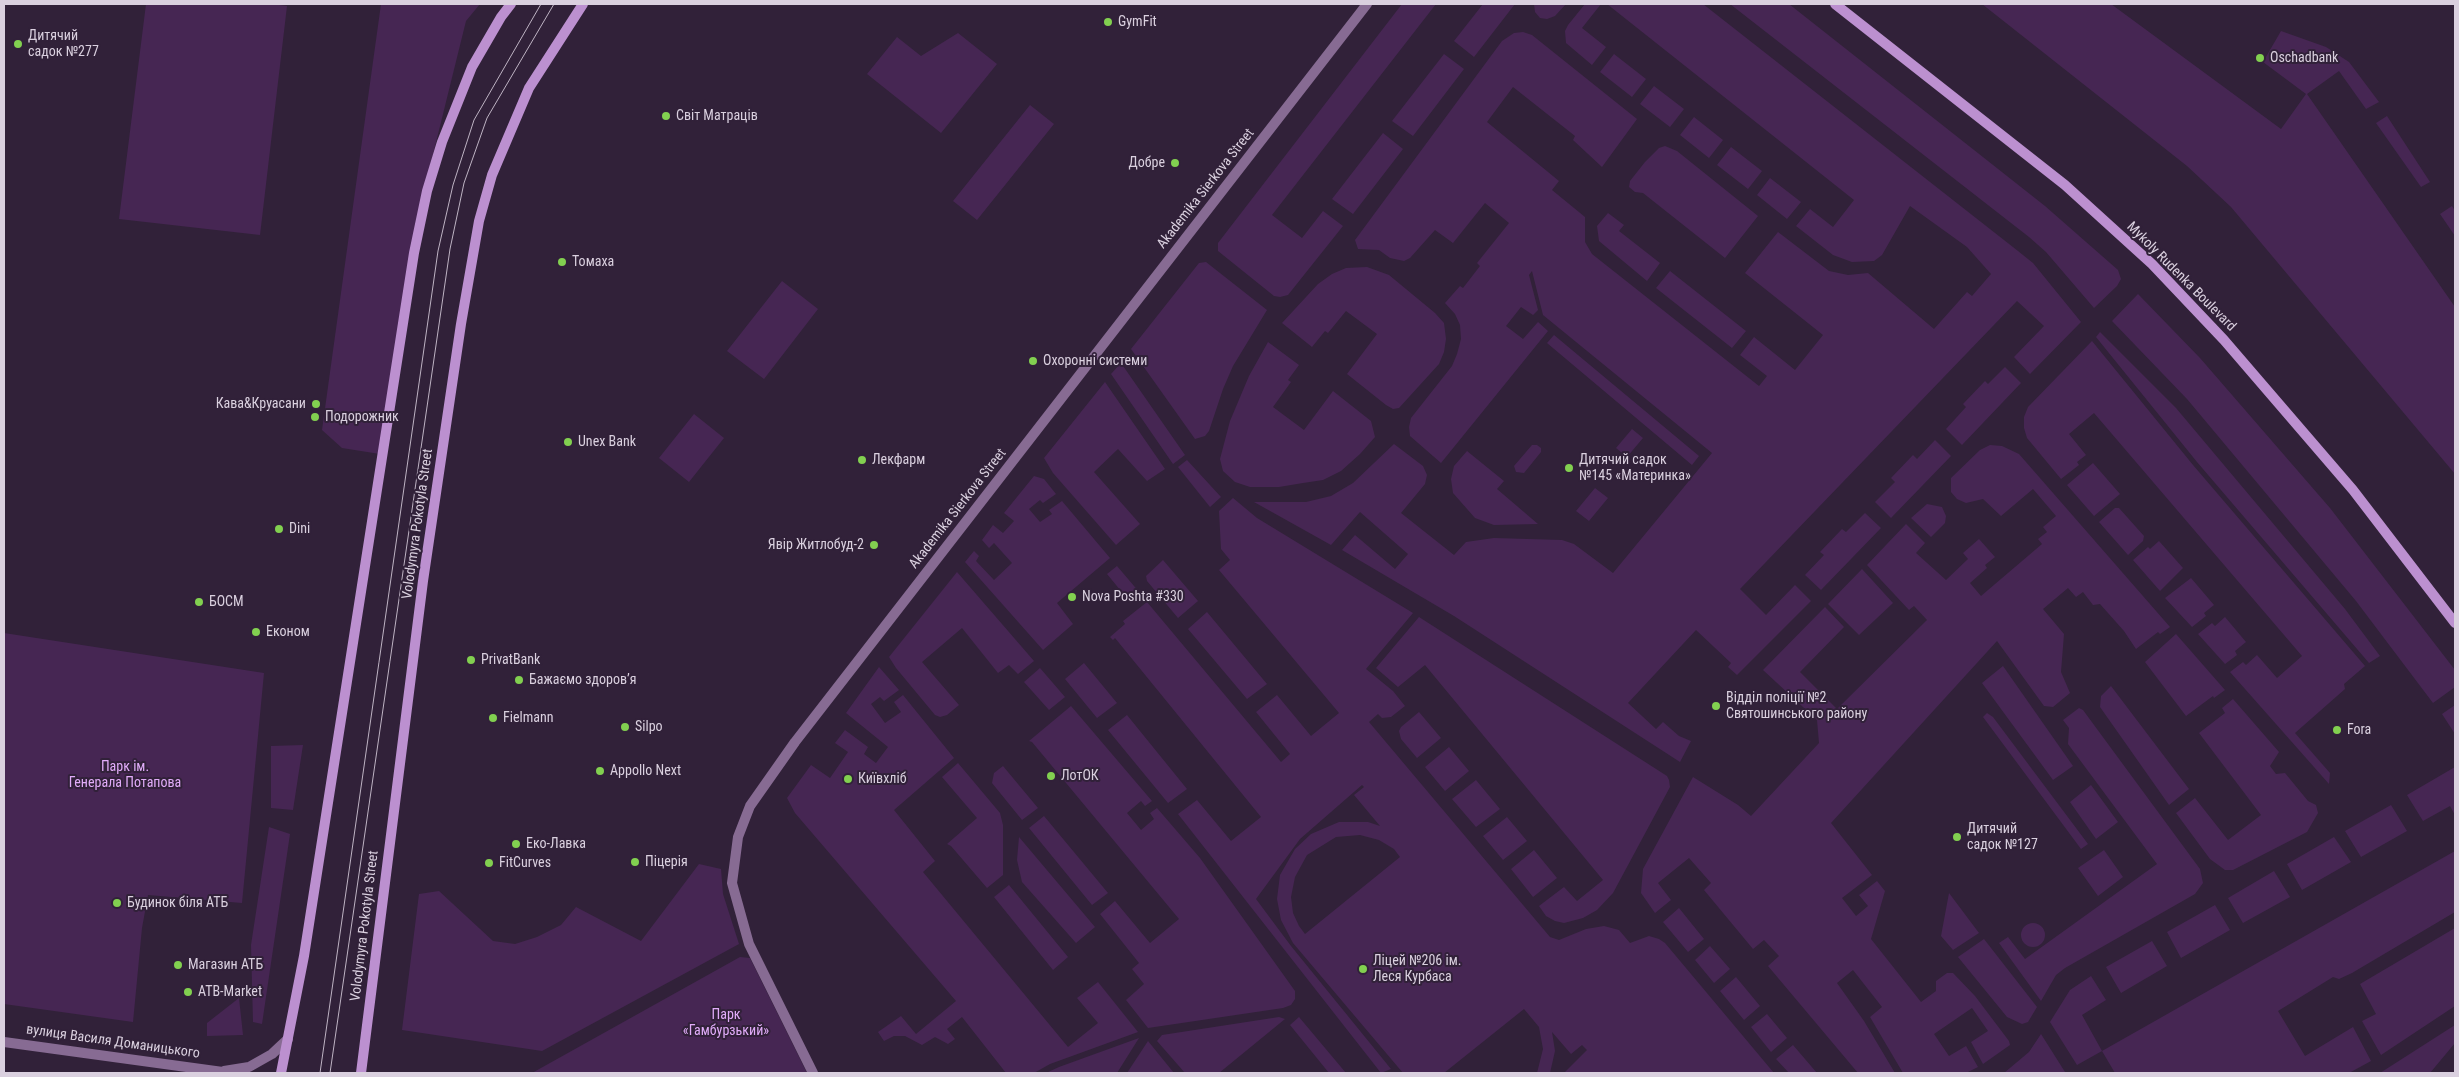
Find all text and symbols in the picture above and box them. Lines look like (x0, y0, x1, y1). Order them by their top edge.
place label: GymFit (1118, 14, 1157, 30)
marker: GymFit (1102, 16, 1114, 28)
place label: Дитячий садок №277 (28, 28, 99, 60)
marker: Дитячий садок №277 (12, 38, 24, 50)
place label: Oschadbank (2270, 50, 2338, 66)
marker: Oschadbank (2254, 52, 2266, 64)
place label: Світ Матраців (676, 108, 758, 124)
marker: Світ Матраців (660, 110, 672, 122)
street label: Akademika Sierkova Street (1154, 126, 1258, 252)
place label: Добре (1129, 155, 1165, 171)
marker: Добре (1169, 157, 1181, 169)
street label: Mykoly Rudenka Boulevard (2123, 219, 2239, 335)
place label: Томаха (572, 254, 614, 270)
marker: Томаха (556, 256, 568, 268)
place label: Охоронні системи (1043, 353, 1147, 369)
marker: Охоронні системи (1027, 355, 1039, 367)
place label: Кава&Круасани (216, 396, 306, 412)
marker: Кава&Круасани (310, 398, 322, 410)
place label: Подорожник (325, 409, 399, 425)
marker: Подорожник (309, 411, 321, 423)
place label: Unex Bank (578, 434, 636, 450)
marker: Unex Bank (562, 436, 574, 448)
street label: Akademika Sierkova Street (906, 446, 1010, 572)
street label: Volodymyra Pokotyla Street (399, 448, 437, 600)
place label: Лекфарм (872, 452, 925, 468)
place label: Дитячий садок №145 «Материнка» (1579, 452, 1691, 484)
marker: Лекфарм (856, 454, 868, 466)
marker: Дитячий садок №145 «Материнка» (1563, 462, 1575, 474)
place label: Dini (289, 521, 310, 537)
marker: Dini (273, 523, 285, 535)
place label: Явір Житлобуд-2 (768, 537, 864, 553)
marker: Явір Житлобуд-2 (868, 539, 880, 551)
place label: Nova Poshta #330 (1082, 589, 1184, 605)
marker: Nova Poshta #330 (1066, 591, 1078, 603)
place label: БОСМ (209, 594, 244, 610)
marker: БОСМ (193, 596, 205, 608)
place label: Економ (266, 624, 310, 640)
marker: Економ (250, 626, 262, 638)
place label: PrivatBank (481, 652, 540, 668)
marker: PrivatBank (465, 654, 477, 666)
place label: Бажаємо здоровʼя (529, 672, 636, 688)
marker: Бажаємо здоровʼя (513, 674, 525, 686)
place label: Відділ поліції №2 Святошинського району (1726, 690, 1867, 722)
marker: Відділ поліції №2 Святошинського району (1710, 700, 1722, 712)
place label: Fielmann (503, 710, 554, 726)
marker: Fielmann (487, 712, 499, 724)
place label: Silpo (635, 719, 663, 735)
marker: Silpo (619, 721, 631, 733)
place label: Fora (2347, 722, 2371, 738)
marker: Fora (2331, 724, 2343, 736)
park label: Парк ім. Генерала Потапова (69, 759, 181, 792)
place label: Appollo Next (610, 763, 681, 779)
marker: Appollo Next (594, 765, 606, 777)
place label: ЛотОК (1061, 768, 1099, 784)
marker: ЛотОК (1045, 770, 1057, 782)
place label: Київхліб (858, 771, 906, 787)
marker: Київхліб (842, 773, 854, 785)
place label: Дитячий садок №127 (1967, 821, 2038, 854)
marker: Дитячий садок №127 (1951, 831, 1963, 843)
place label: Еко-Лавка (526, 836, 586, 852)
marker: Еко-Лавка (510, 838, 522, 850)
street label: Volodymyra Pokotyla Street (347, 850, 383, 1002)
place label: Піцерія (645, 854, 688, 870)
place label: FitCurves (499, 855, 551, 871)
marker: Піцерія (629, 856, 641, 868)
marker: FitCurves (483, 857, 495, 869)
place label: Будинок біля АТБ (127, 895, 228, 911)
marker: Будинок біля АТБ (111, 897, 123, 909)
place label: Ліцей №206 ім. Леся Курбаса (1373, 953, 1461, 986)
place label: Магазин АТБ (188, 957, 263, 973)
marker: Магазин АТБ (172, 959, 184, 971)
marker: Ліцей №206 ім. Леся Курбаса (1357, 963, 1369, 975)
place label: ATB-Market (198, 984, 262, 1000)
marker: ATB-Market (182, 986, 194, 998)
park label: Парк «Гамбурзький» (683, 1007, 769, 1040)
street label: вулиця Василя Доманицького (25, 1021, 201, 1063)

